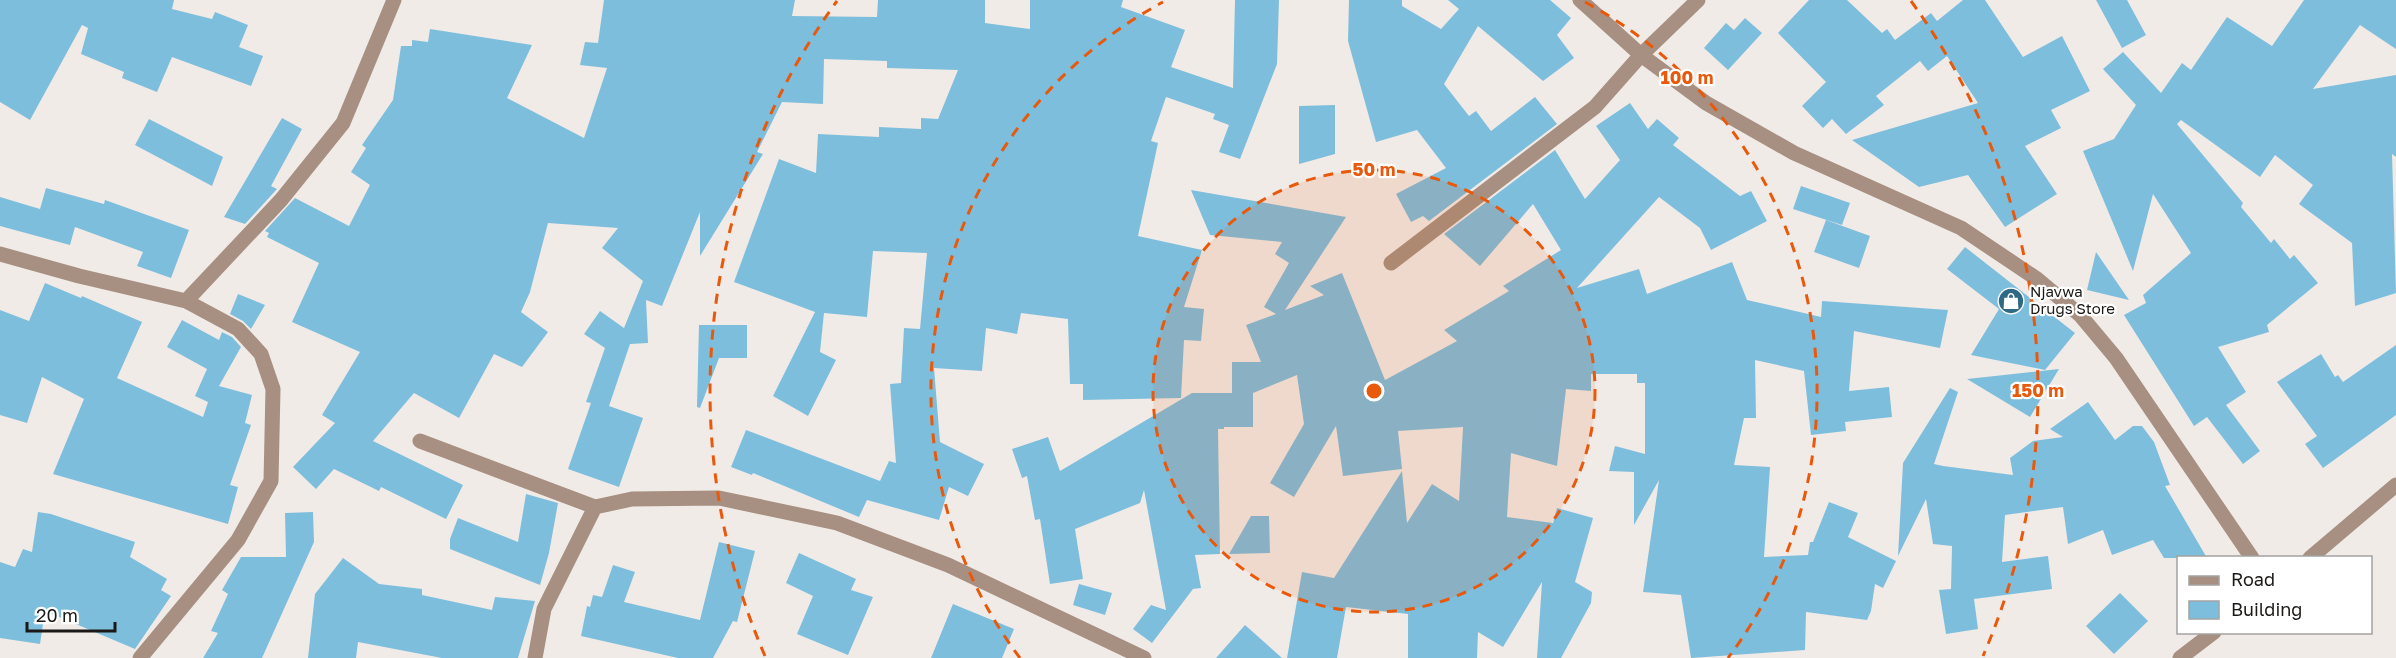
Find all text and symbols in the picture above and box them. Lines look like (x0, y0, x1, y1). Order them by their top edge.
text: 100 m (1661, 66, 1713, 88)
text: 50 m (1353, 158, 1395, 180)
place label: Njavwa Drugs Store (2030, 282, 2115, 317)
shop icon: Njavwa Drugs Store (1996, 286, 2026, 316)
text: 150 m (2012, 379, 2064, 401)
centre of rings (1364, 381, 1384, 401)
legend (2177, 556, 2372, 634)
text: Road (2231, 568, 2275, 590)
scale bar (27, 595, 116, 633)
text: Building (2231, 598, 2302, 620)
text: 20 m (36, 604, 78, 626)

